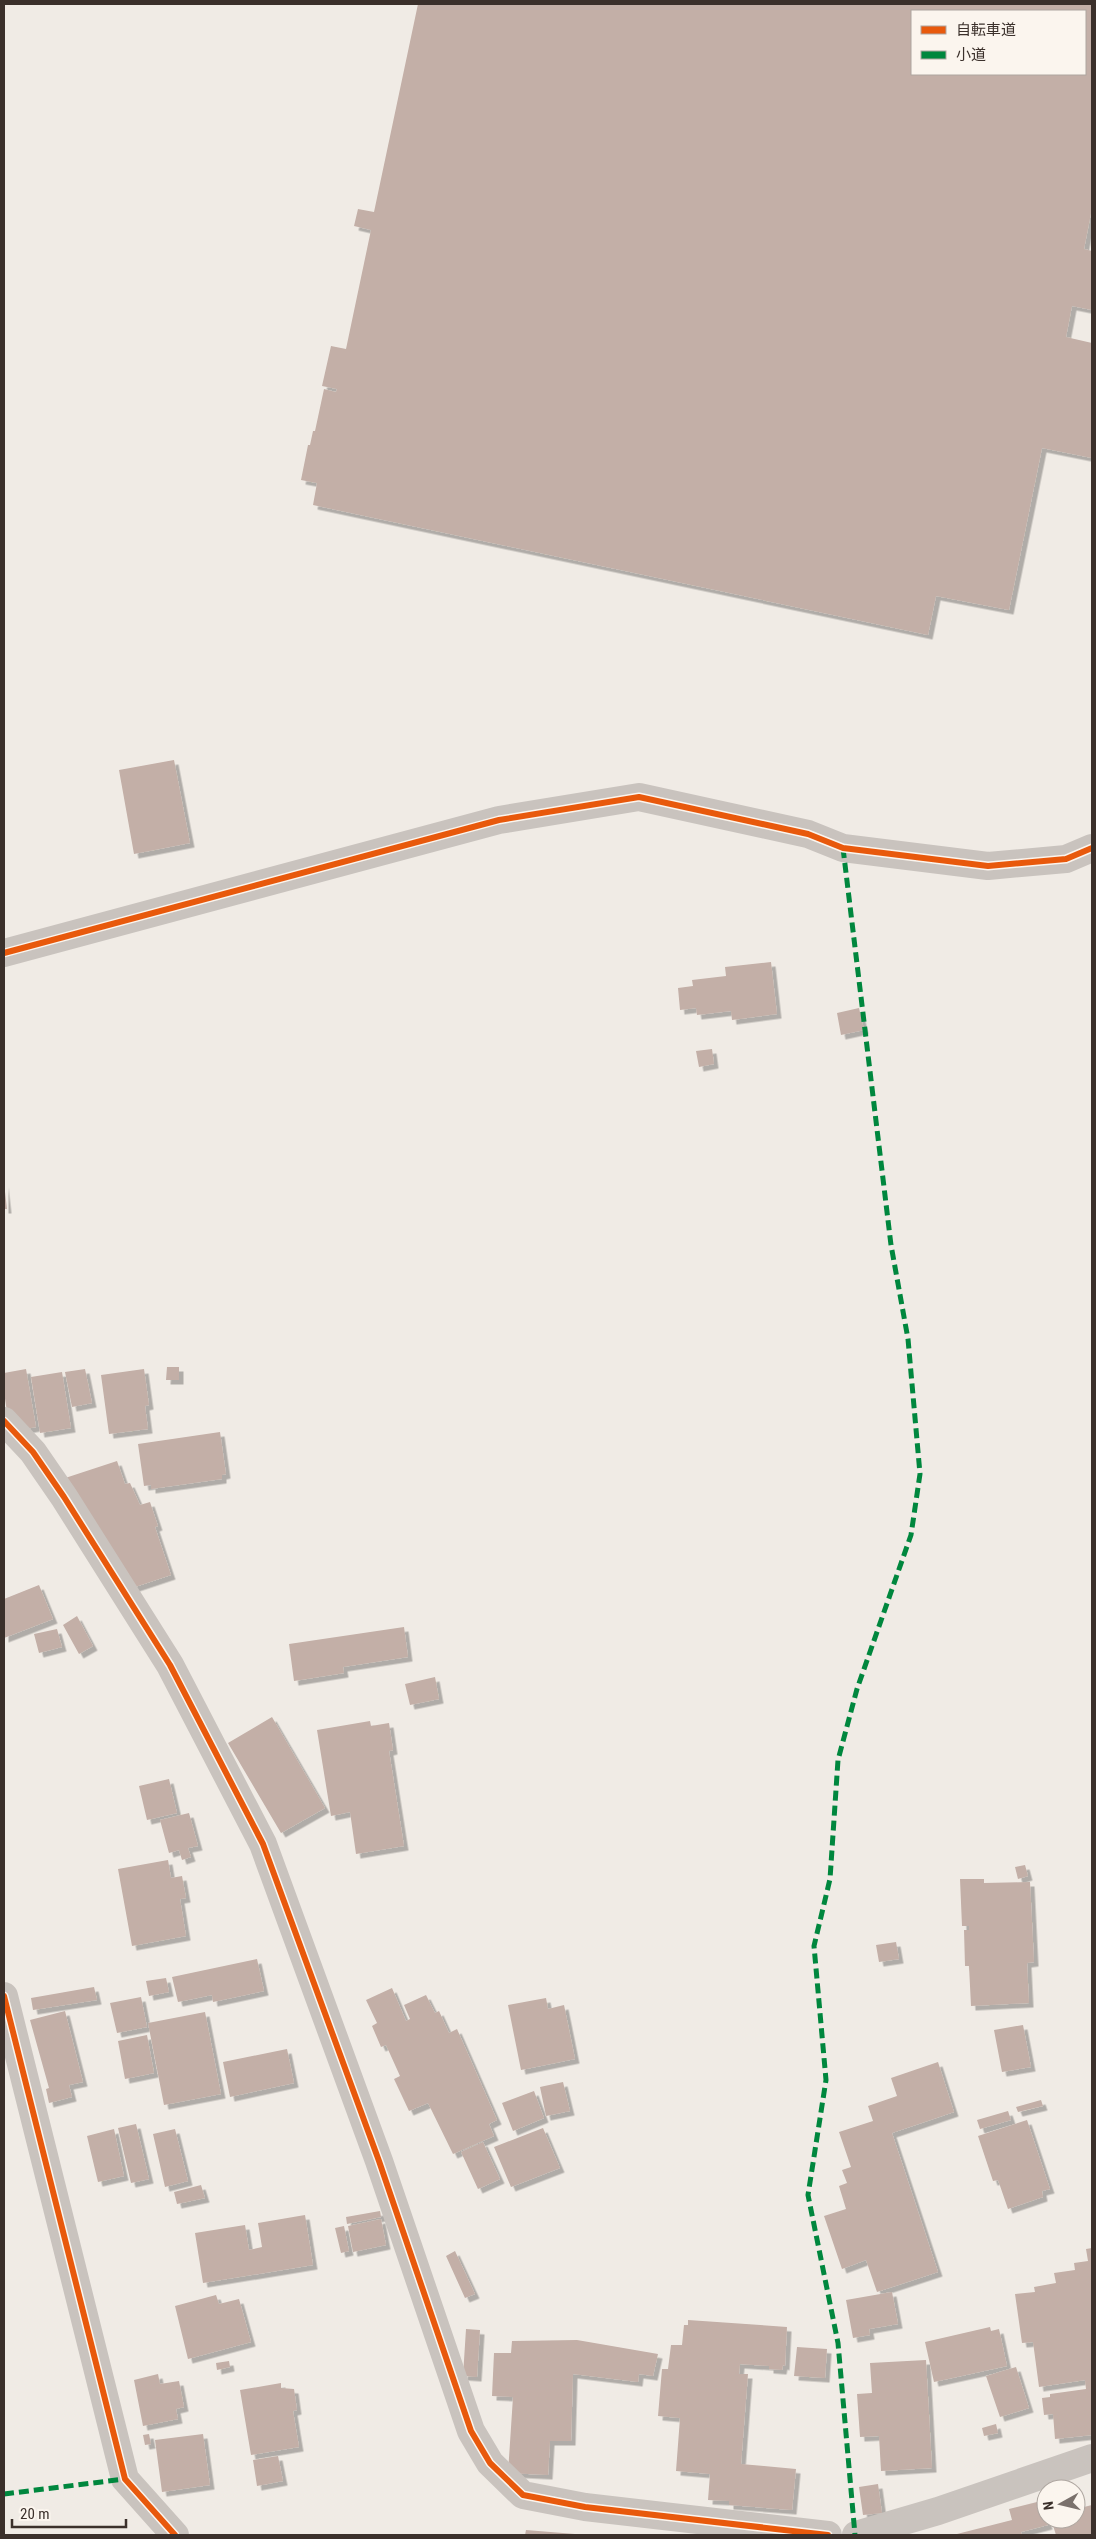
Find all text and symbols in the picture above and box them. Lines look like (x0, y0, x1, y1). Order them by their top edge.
legend (911, 10, 1086, 75)
text: 自転車道 (956, 21, 1016, 39)
text: 小道 (956, 46, 986, 64)
north arrow (1036, 2479, 1086, 2529)
scale bar (12, 2496, 126, 2528)
text: N (1040, 2500, 1057, 2511)
text: 20 m (20, 2505, 50, 2523)

